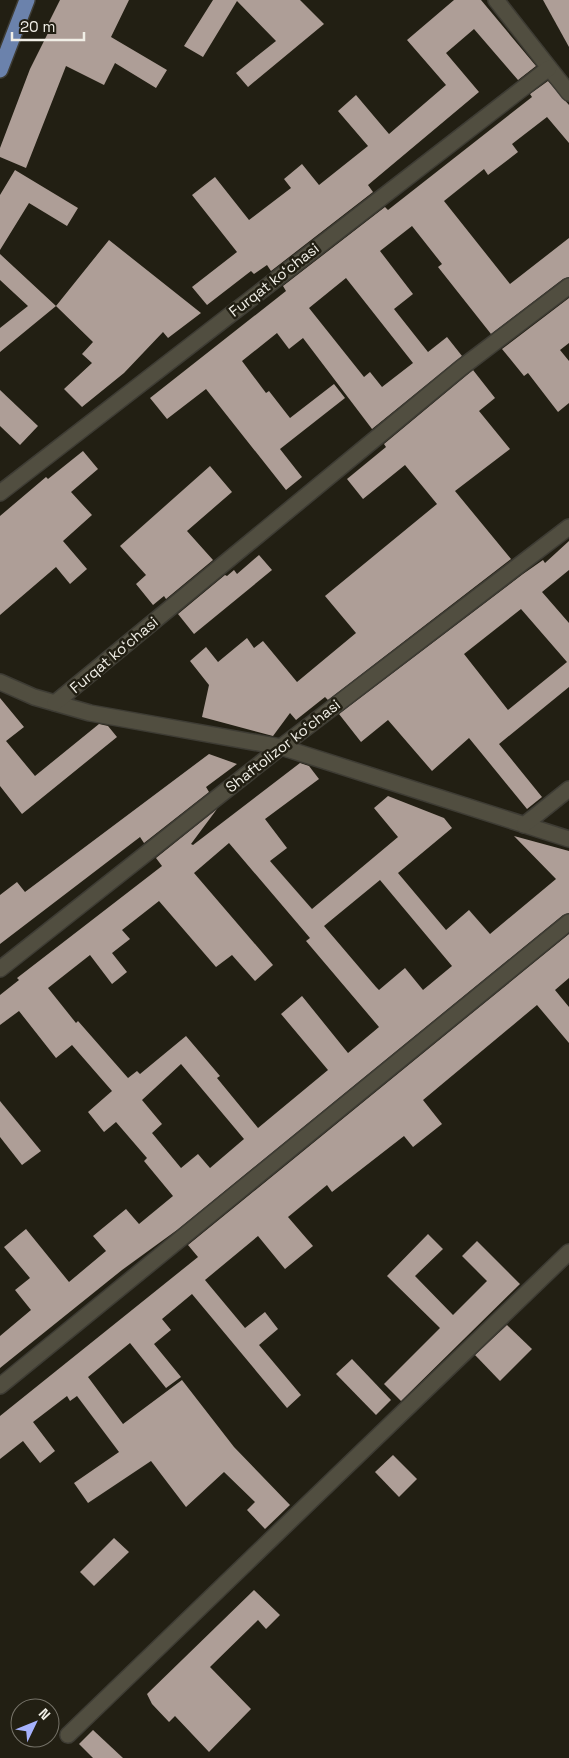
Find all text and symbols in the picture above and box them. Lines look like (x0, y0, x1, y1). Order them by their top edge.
scale bar (12, 10, 85, 42)
text: 20 m (20, 17, 55, 36)
street label: Furqat koʻchasi (225, 238, 323, 321)
street label: Furqat koʻchasi (66, 612, 162, 697)
street label: Shaftolizor koʻchasi (221, 695, 344, 796)
north arrow (10, 1698, 60, 1748)
text: N (35, 1705, 54, 1724)

